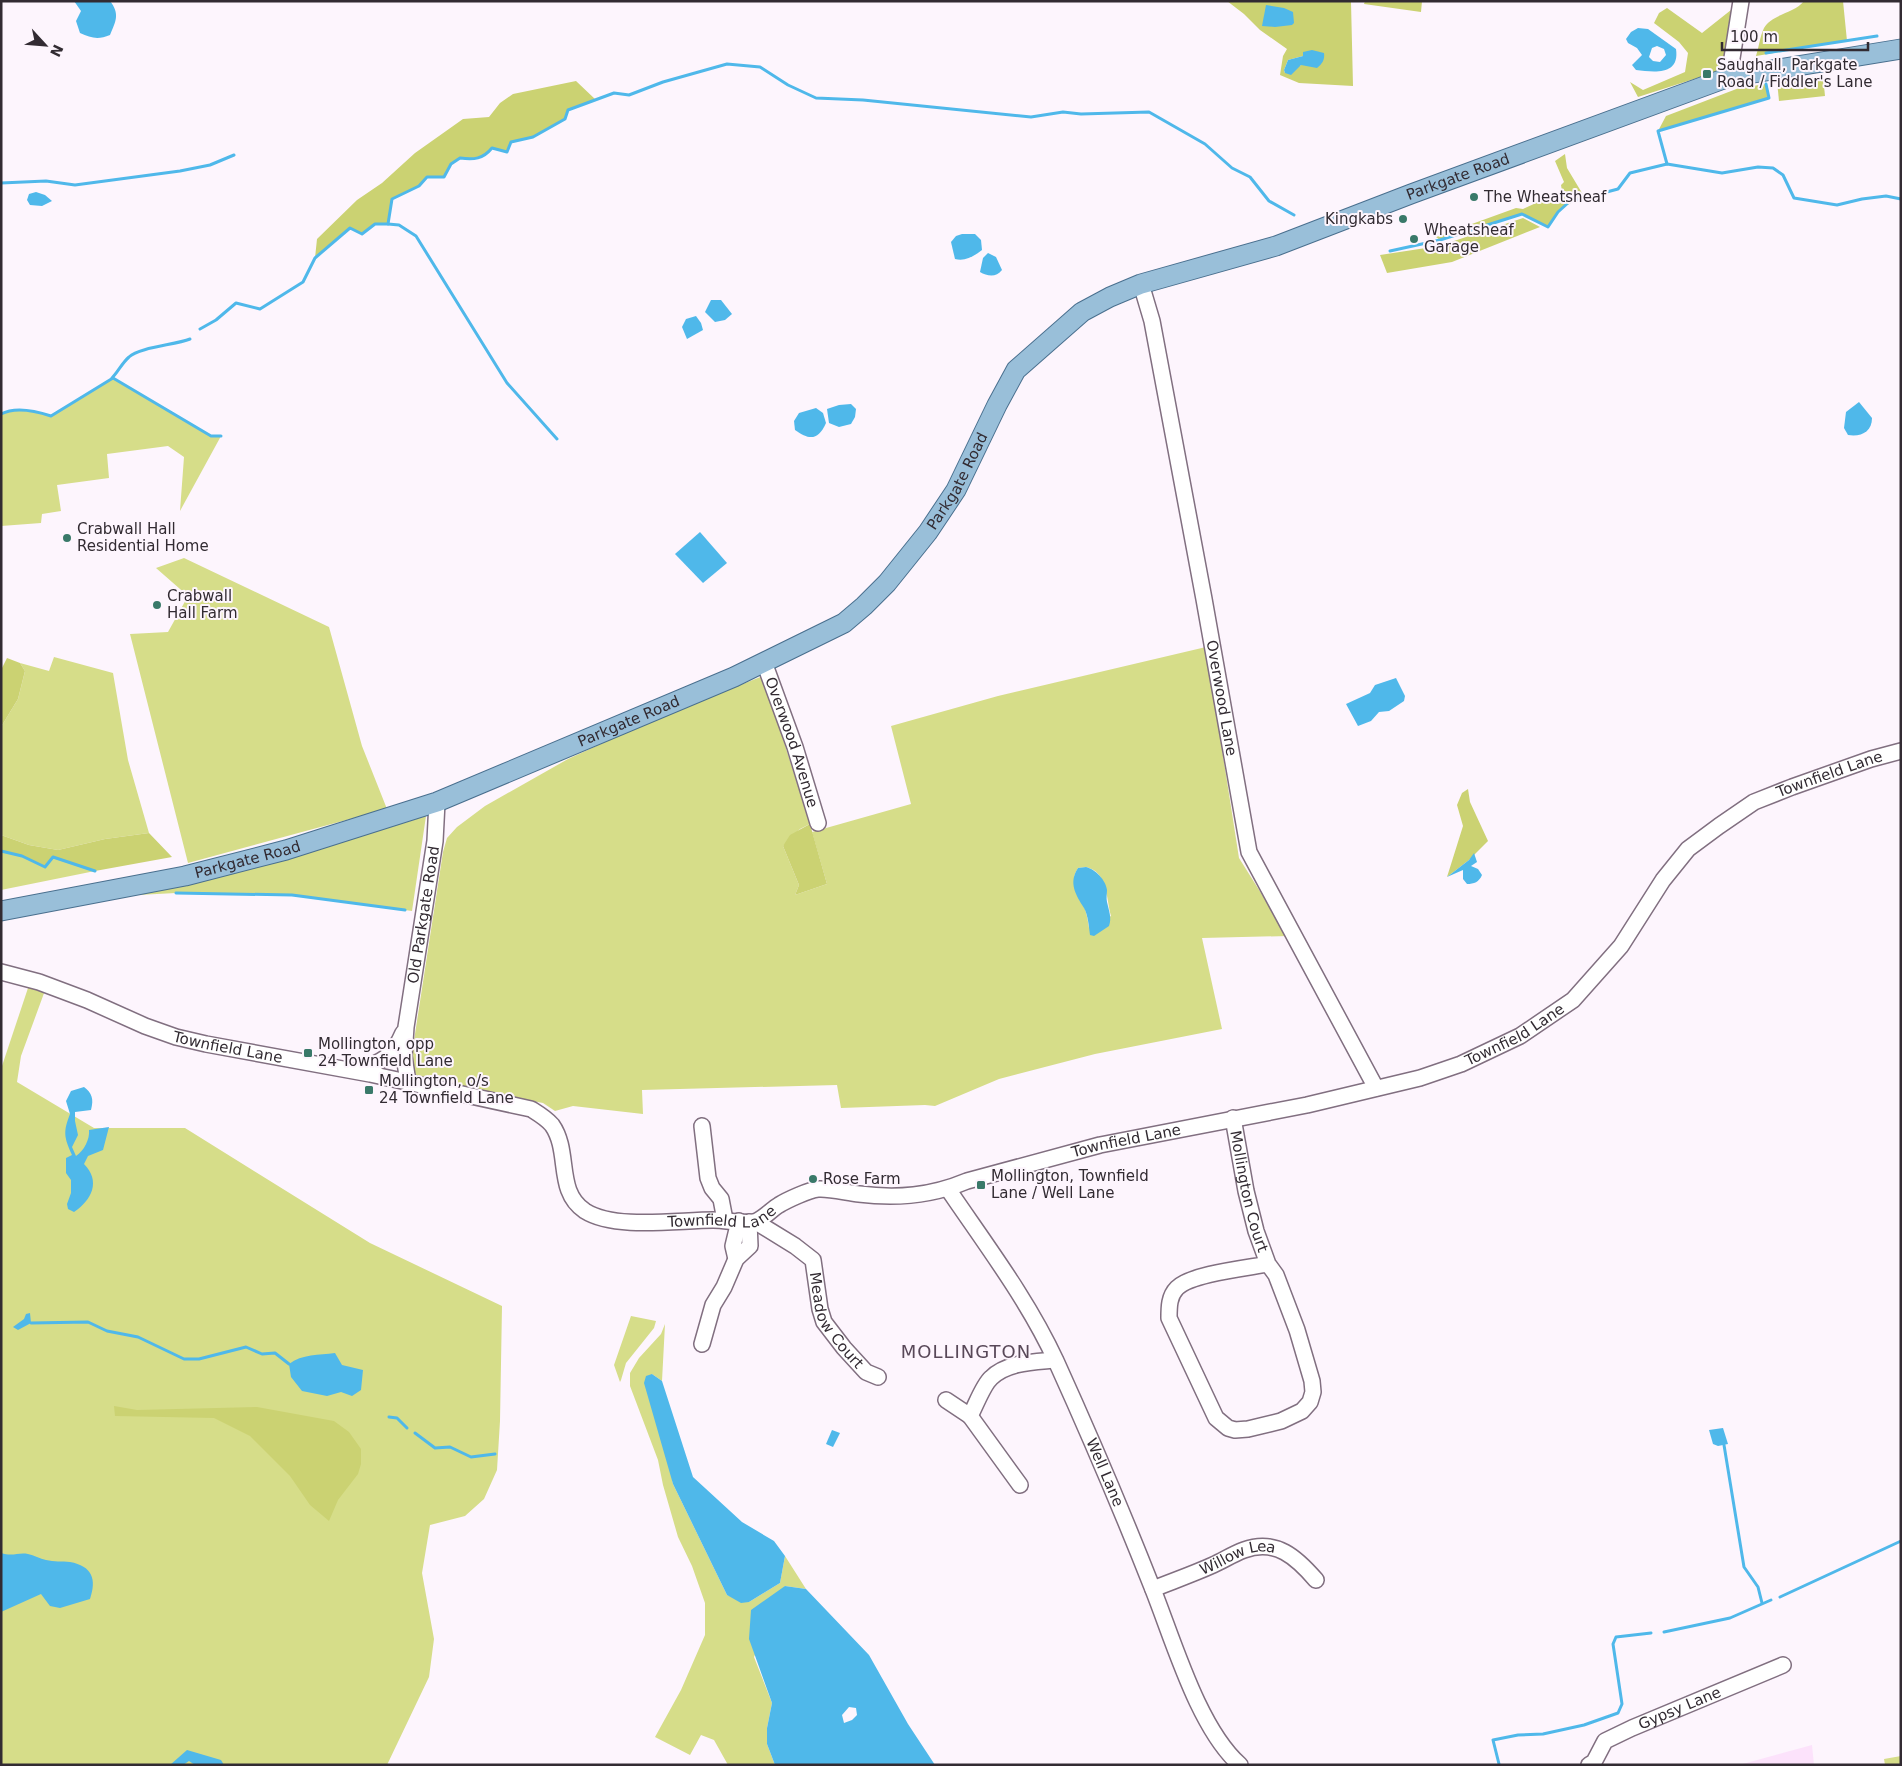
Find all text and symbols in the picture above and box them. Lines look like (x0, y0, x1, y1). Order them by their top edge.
north arrow (20, 20, 70, 70)
scale bar (1722, 20, 1868, 52)
text: 100 m (1730, 28, 1778, 46)
text: N (47, 42, 66, 59)
place label: Saughall, Parkgate Road / Fiddler's Lane (1717, 56, 1873, 91)
marker: Saughall, Parkgate Road / Fiddler's Lane (1701, 68, 1713, 80)
street label: Parkgate Road (1404, 149, 1512, 204)
place label: The Wheatsheaf (1483, 188, 1607, 206)
marker: The Wheatsheaf (1468, 191, 1480, 203)
place label: Kingkabs (1325, 210, 1393, 228)
marker: Kingkabs (1397, 213, 1409, 225)
place label: Wheatsheaf Garage (1424, 221, 1514, 256)
marker: Wheatsheaf Garage (1408, 233, 1420, 245)
street label: Parkgate Road (923, 429, 991, 533)
place label: Crabwall Hall Residential Home (77, 520, 209, 555)
marker: Crabwall Hall Residential Home (61, 532, 73, 544)
place label: Crabwall Hall Farm (167, 587, 238, 622)
marker: Crabwall Hall Farm (151, 599, 163, 611)
street label: Overwood Lane (1202, 639, 1241, 757)
street label: Overwood Avenue (761, 674, 822, 810)
street label: Parkgate Road (575, 692, 682, 751)
street label: Townfield Lane (1773, 747, 1884, 802)
street label: Parkgate Road (193, 837, 303, 882)
street label: Old Parkgate Road (404, 845, 443, 985)
street label: Townfield Lane (1461, 1000, 1568, 1070)
street label: Townfield Lane (170, 1027, 284, 1067)
place label: Mollington, opp 24 Townfield Lane (318, 1035, 453, 1070)
marker: Mollington, opp 24 Townfield Lane (302, 1047, 314, 1059)
place label: Mollington, o/s 24 Townfield Lane (379, 1072, 514, 1107)
marker: Mollington, o/s 24 Townfield Lane (363, 1084, 375, 1096)
street label: Townfield Lane (1069, 1121, 1182, 1162)
street label: Mollington Court (1226, 1129, 1272, 1255)
place label: Mollington, Townfield Lane / Well Lane (991, 1167, 1149, 1202)
place label: Rose Farm (823, 1170, 901, 1188)
marker: Rose Farm (807, 1173, 819, 1185)
marker: Mollington, Townfield Lane / Well Lane (975, 1179, 987, 1191)
street label: Townfield Lane (666, 1202, 780, 1232)
street label: Meadow Court (806, 1271, 867, 1372)
district label: MOLLINGTON (901, 1341, 1031, 1362)
street label: Well Lane (1082, 1435, 1127, 1509)
street label: Willow Lea (1197, 1537, 1277, 1579)
street label: Gypsy Lane (1636, 1683, 1724, 1733)

